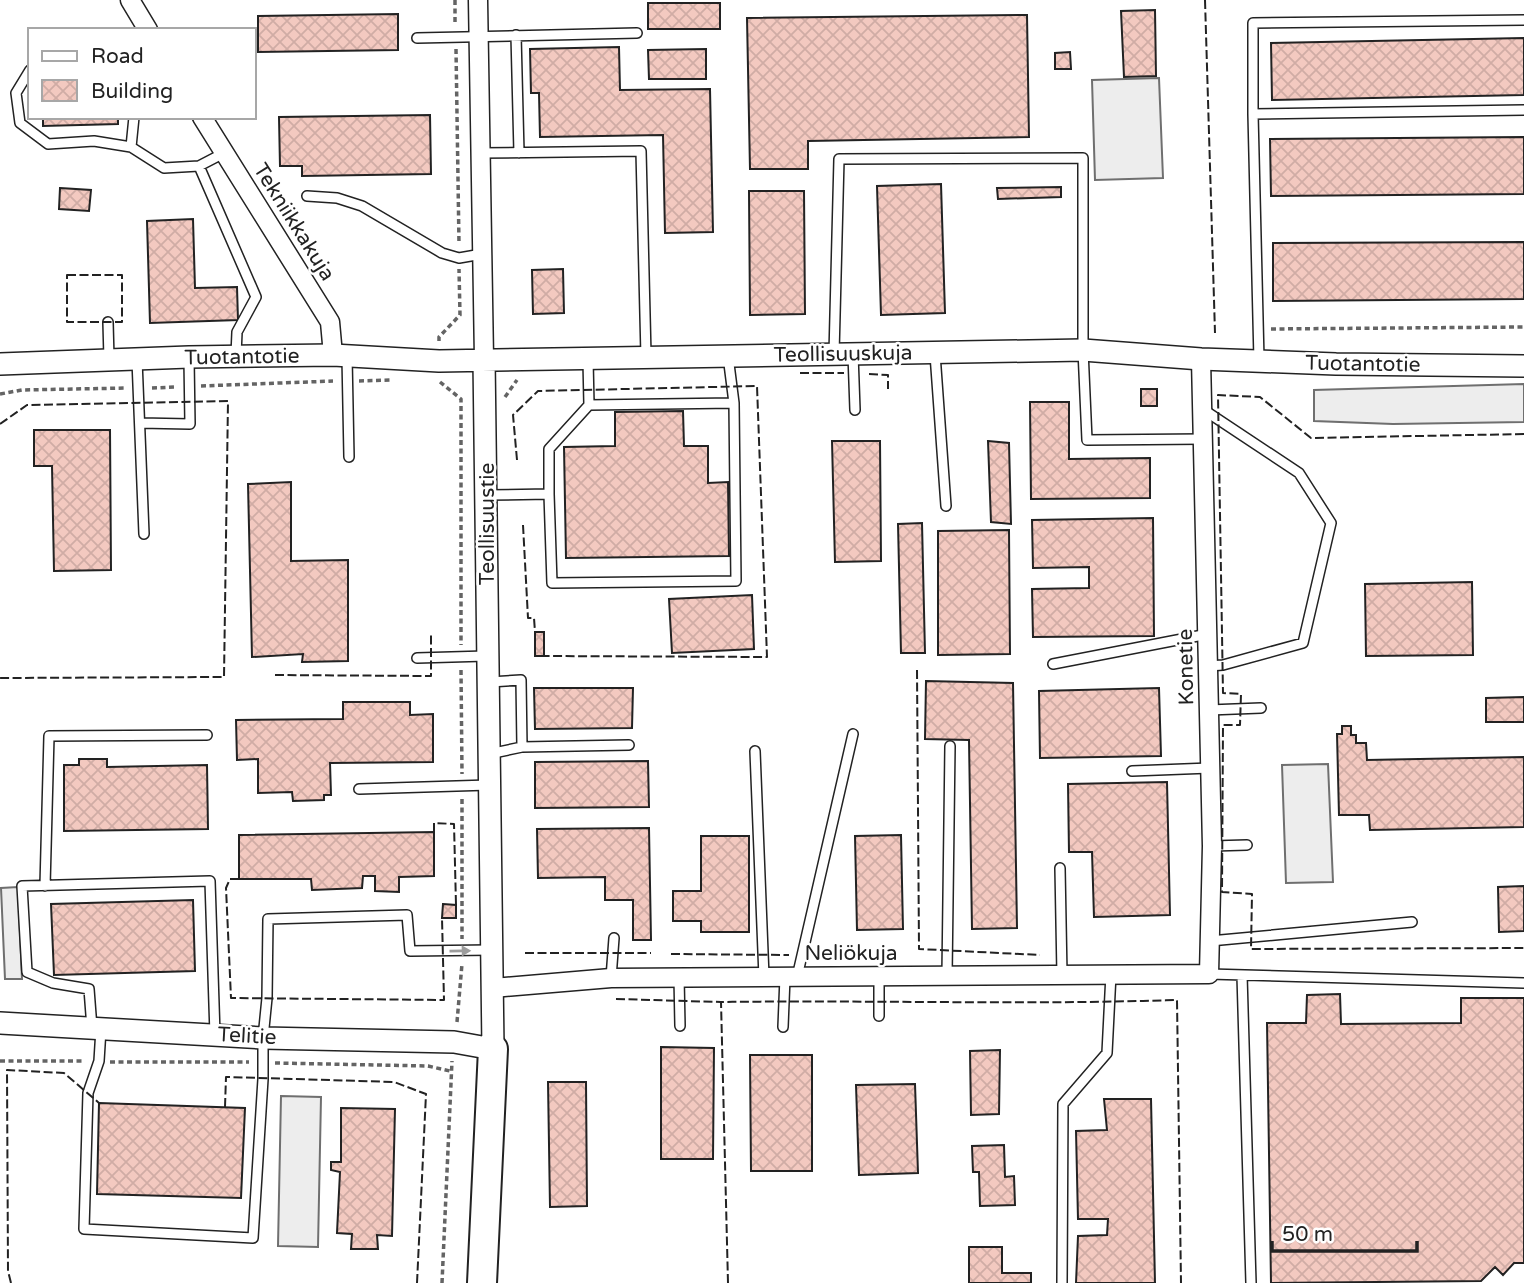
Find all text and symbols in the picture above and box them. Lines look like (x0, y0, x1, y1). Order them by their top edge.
legend (28, 28, 256, 119)
text: Road (91, 44, 144, 69)
text: Building (91, 79, 173, 104)
street label: Tekniikkakuja (248, 159, 340, 285)
street label: Teollisuuskuja (773, 340, 913, 368)
street label: Tuotantotie (184, 343, 300, 371)
street label: Tuotantotie (1305, 350, 1421, 378)
street label: Teollisuustie (475, 463, 500, 585)
street label: Konetie (1173, 628, 1199, 706)
street label: Neliökuja (804, 941, 898, 966)
one-way arrow (449, 945, 471, 957)
street label: Telitie (217, 1022, 277, 1050)
scale bar (1272, 1210, 1417, 1254)
text: 50 m (1282, 1222, 1333, 1247)

